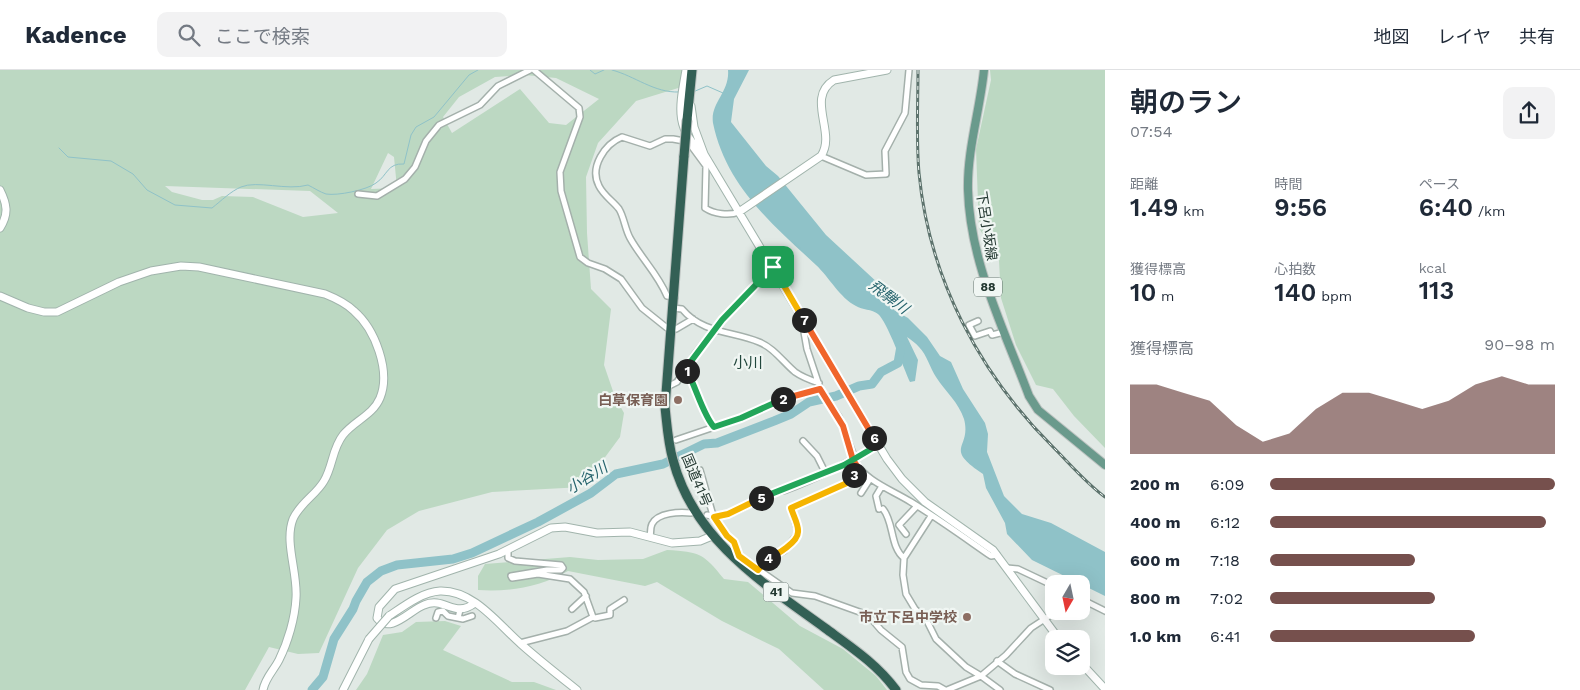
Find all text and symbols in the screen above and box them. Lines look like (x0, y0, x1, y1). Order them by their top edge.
search box (157, 12, 507, 57)
text: Kadence (25, 21, 127, 49)
icon: search (175, 21, 203, 49)
text: ここで検索 (215, 25, 310, 48)
text: 地図 (1374, 26, 1410, 47)
text: レイヤ (1438, 26, 1491, 47)
text: 共有 (1519, 26, 1555, 47)
text: 朝のラン (1130, 86, 1242, 119)
button: share (1503, 87, 1555, 139)
text: 07:54 (1130, 122, 1172, 141)
text: 距離 (1130, 176, 1158, 192)
text: 時間 (1274, 176, 1302, 192)
text: ペース (1419, 176, 1460, 192)
street label: 下呂小坂線 (974, 190, 1000, 262)
text: 1.49 (1130, 193, 1179, 222)
text: 9:56 (1274, 193, 1327, 222)
text: 6:40 (1419, 193, 1473, 222)
text: km (1179, 203, 1205, 219)
text: /km (1473, 203, 1505, 219)
pin (752, 246, 794, 288)
icon: arrive (759, 253, 787, 281)
text: kcal (1419, 260, 1446, 276)
text: 獲得標高 (1130, 261, 1186, 277)
text: 心拍数 (1274, 261, 1316, 277)
water label: 飛騨川 (866, 276, 914, 319)
text: 113 (1419, 276, 1454, 305)
road number: 88 (974, 278, 1002, 296)
text: 10 (1130, 278, 1156, 307)
text: 140 (1274, 278, 1316, 307)
text: m (1156, 288, 1174, 304)
text: bpm (1316, 288, 1352, 304)
pin: 7 (792, 308, 816, 332)
text: 7 (800, 312, 809, 328)
text: 90–98 m (1484, 335, 1555, 354)
text: 獲得標高 (1130, 339, 1194, 358)
district label: 小川 (733, 354, 763, 372)
pin: 1 (674, 358, 700, 384)
text: 1 (684, 363, 691, 379)
pin: 2 (770, 386, 796, 412)
text: 2 (779, 391, 788, 407)
place label: 白草保育園 (598, 392, 668, 408)
marker: 白草保育園 (672, 394, 684, 406)
pin: 6 (862, 426, 886, 450)
text: 6 (870, 430, 879, 446)
street label: 国道41号 (679, 451, 715, 509)
water label: 小谷川 (563, 457, 613, 498)
pin: 3 (842, 462, 866, 488)
text: 3 (850, 467, 859, 483)
text: 200 m (1130, 475, 1180, 494)
text: 6:09 (1210, 475, 1244, 494)
pin: 5 (748, 486, 774, 510)
text: 5 (757, 490, 766, 506)
text: 400 m (1130, 513, 1181, 532)
text: 6:12 (1210, 513, 1240, 532)
pin: 4 (756, 546, 780, 570)
text: 4 (764, 550, 773, 566)
text: 600 m (1130, 551, 1180, 570)
text: 7:18 (1210, 551, 1240, 570)
north arrow (1045, 575, 1090, 620)
map controls (1045, 575, 1090, 675)
road number: 41 (764, 582, 788, 602)
text: 800 m (1130, 589, 1180, 608)
text: 7:02 (1210, 589, 1243, 608)
place label: 市立下呂中学校 (859, 609, 957, 625)
marker: 市立下呂中学校 (961, 611, 973, 623)
text: 1.0 km (1130, 627, 1181, 646)
text: 6:41 (1210, 627, 1240, 646)
button: layers (1045, 630, 1090, 675)

